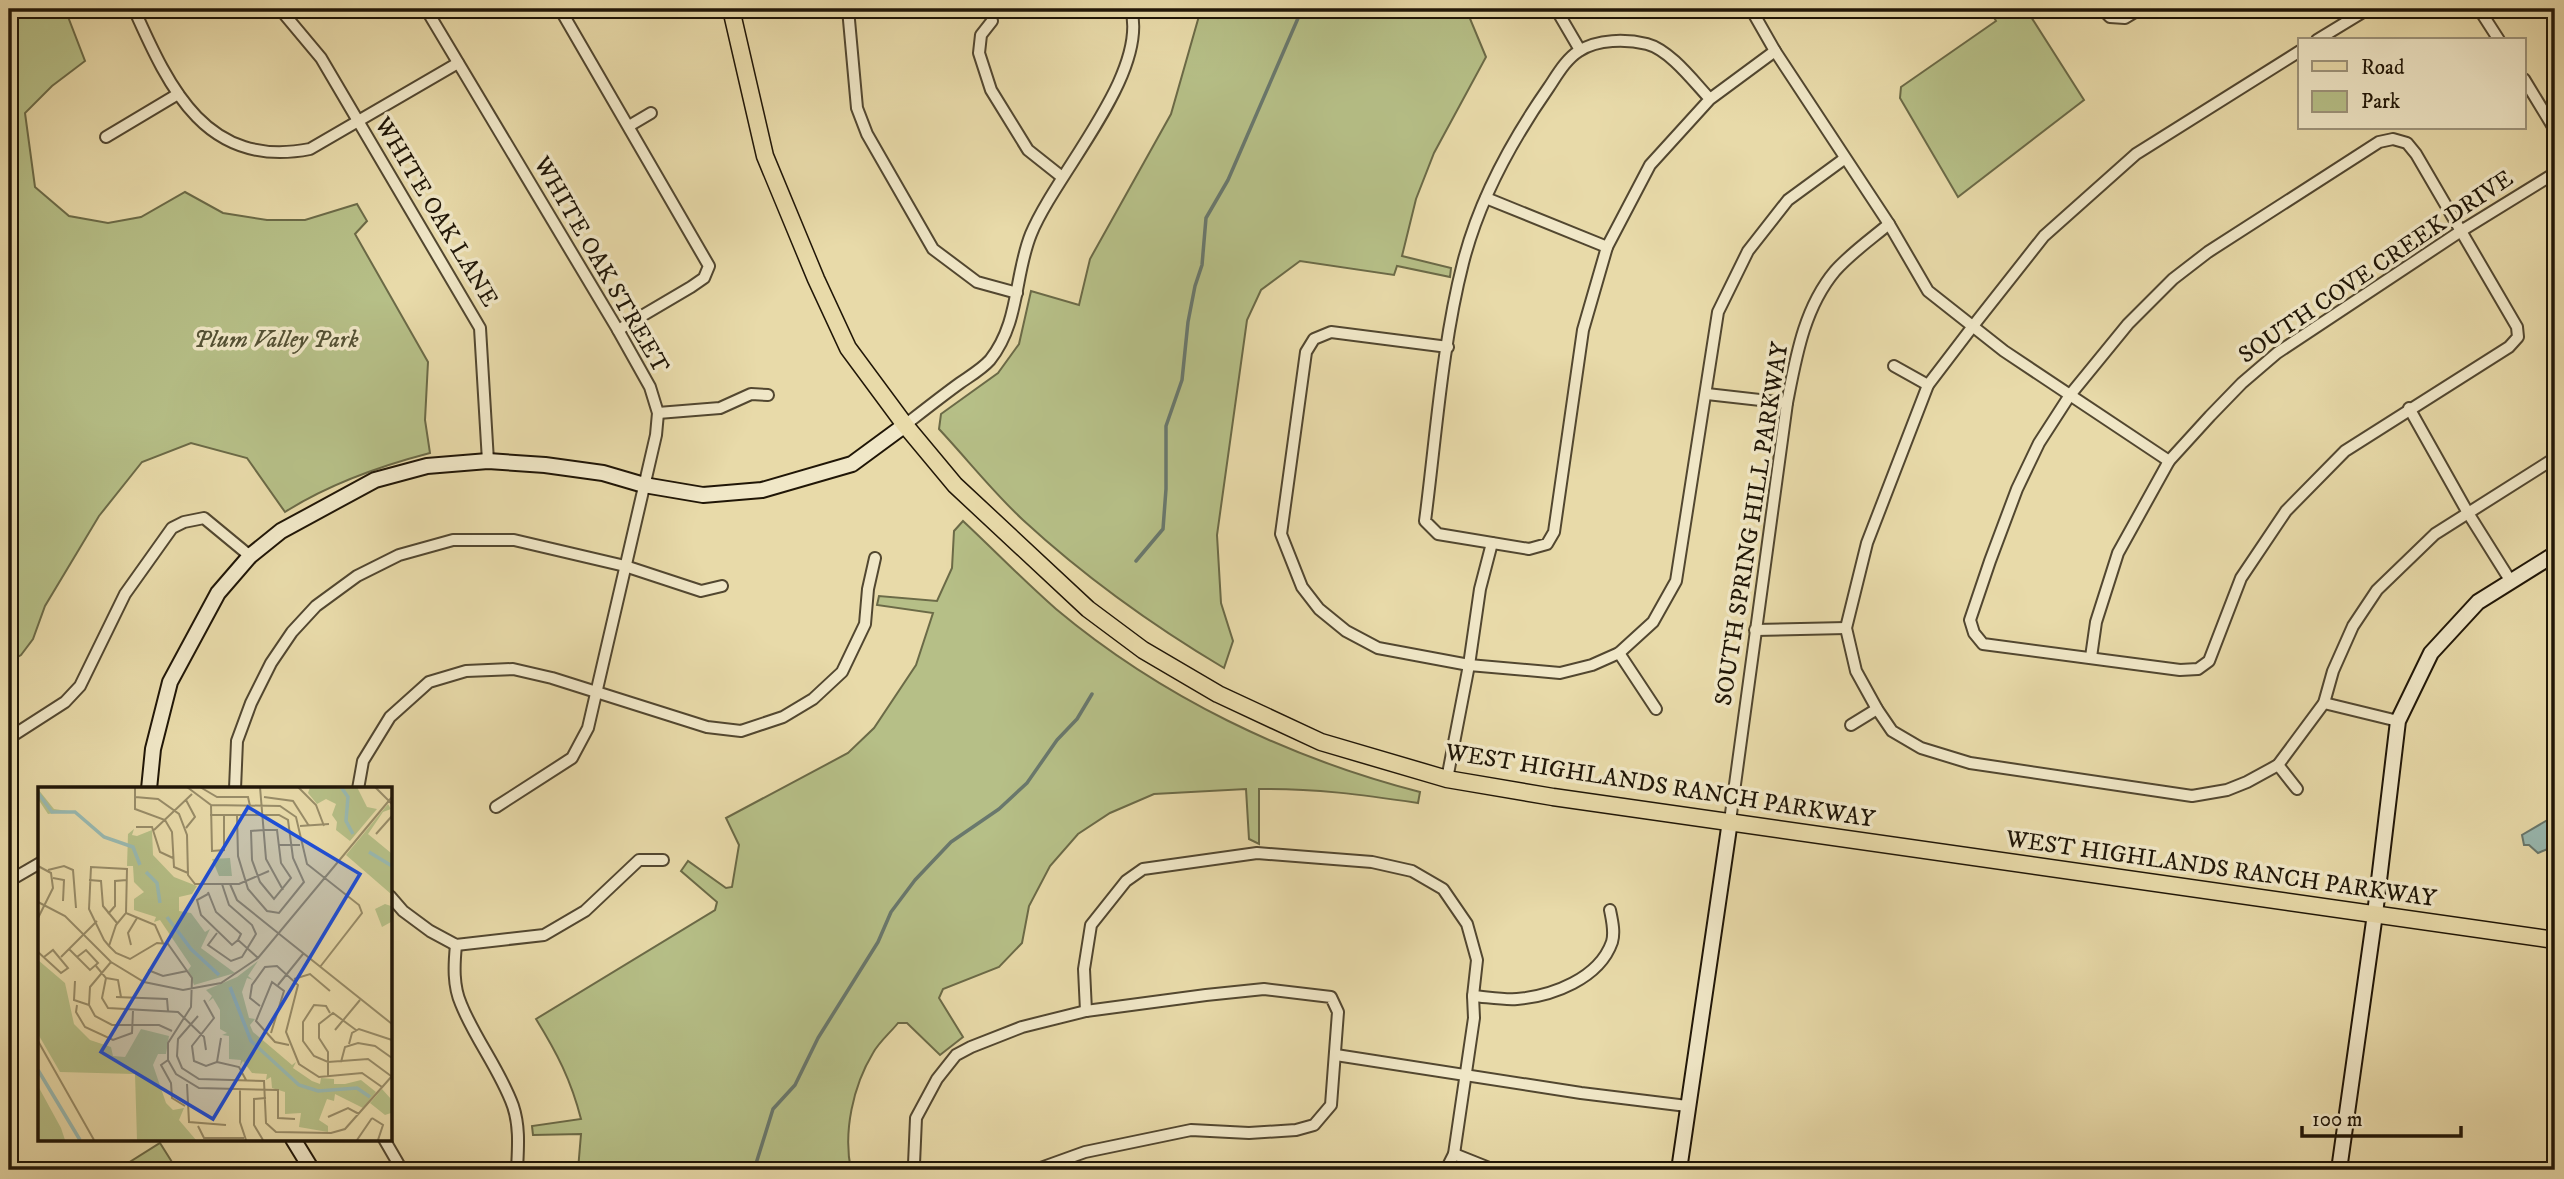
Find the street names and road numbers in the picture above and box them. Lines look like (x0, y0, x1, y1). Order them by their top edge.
street label: WHITE OAK LANE (367, 111, 505, 312)
street label: WHITE OAK STREET (526, 150, 675, 379)
street label: SOUTH COVE CREEK DRIVE (2233, 164, 2519, 370)
street label: SOUTH SPRING HILL PARKWAY (1708, 339, 1796, 708)
street label: WEST HIGHLANDS RANCH PARKWAY (1442, 737, 1878, 835)
street label: WEST HIGHLANDS RANCH PARKWAY (2003, 824, 2439, 914)

